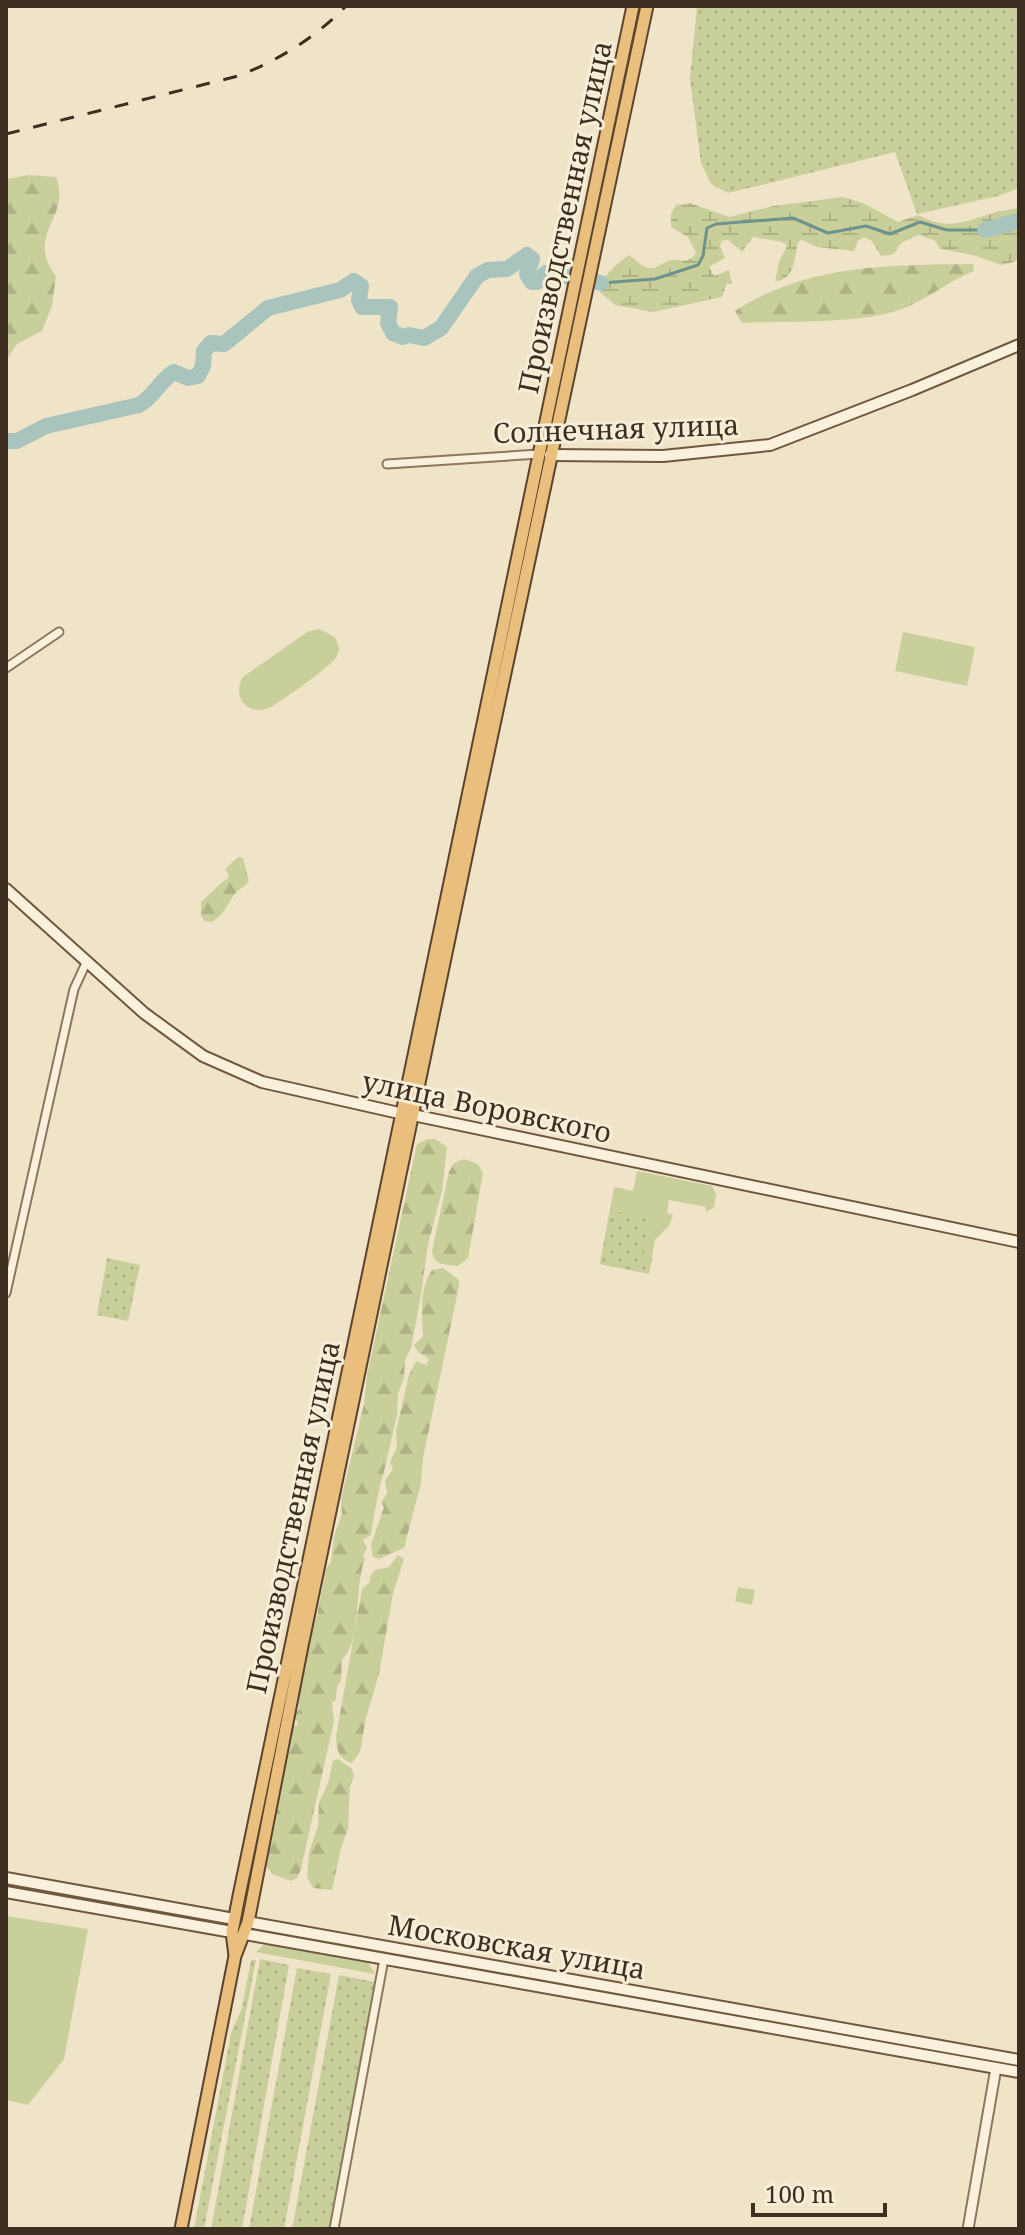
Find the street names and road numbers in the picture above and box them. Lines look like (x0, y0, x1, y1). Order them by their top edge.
street label: Производственная улица (508, 37, 620, 397)
street label: Солнечная улица (492, 405, 740, 451)
street label: улица Воровского (359, 1061, 615, 1151)
street label: Производственная улица (236, 1337, 348, 1697)
street label: Московская улица (385, 1905, 649, 1987)

